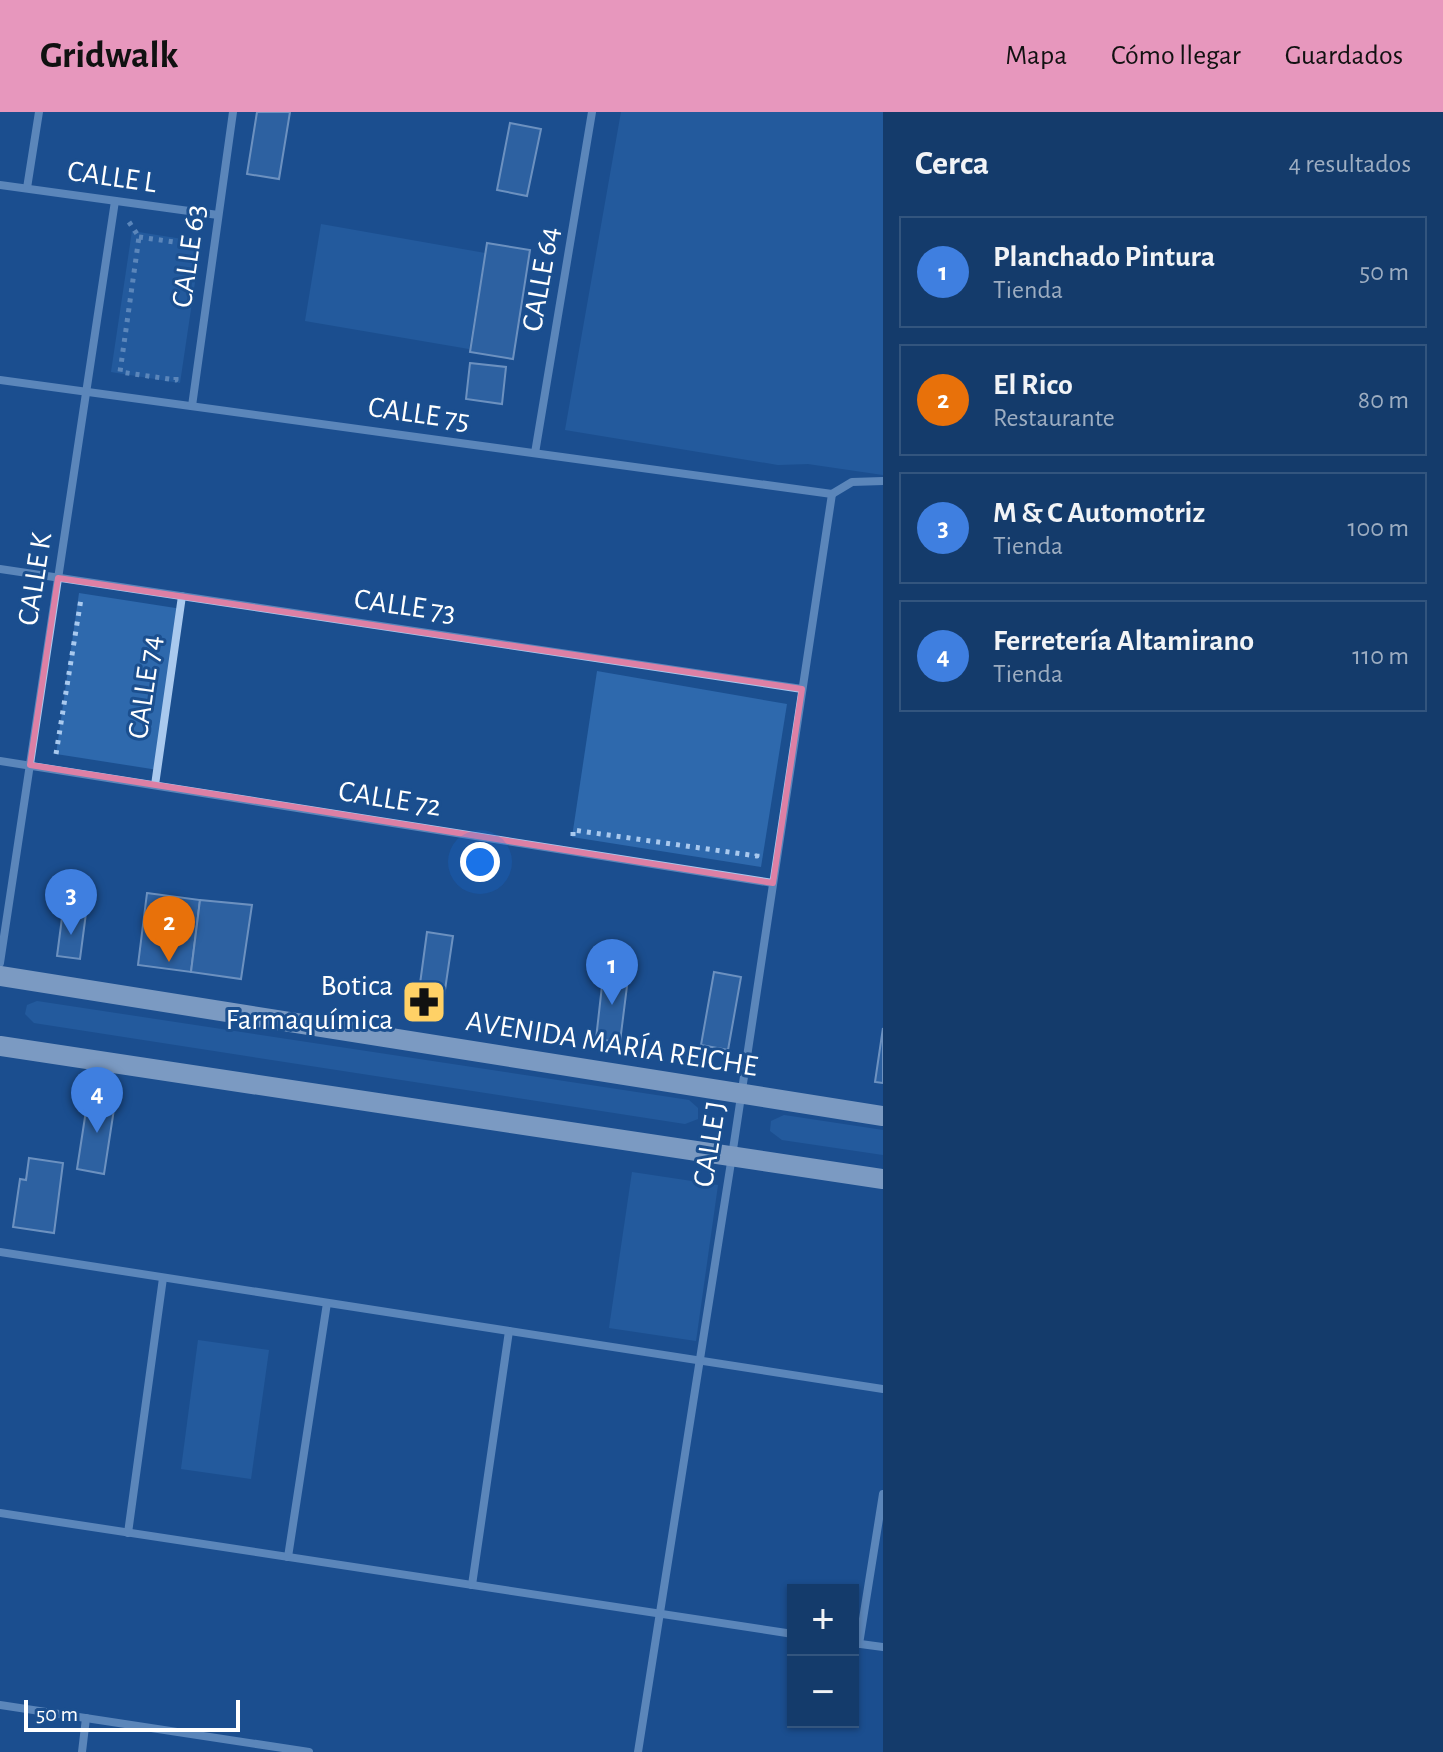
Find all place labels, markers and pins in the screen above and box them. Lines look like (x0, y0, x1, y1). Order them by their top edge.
pin: 3 (45, 869, 97, 935)
pin: 2 (143, 896, 195, 962)
pin: 1 (586, 939, 638, 1005)
place label: Botica Farmaquímica (226, 971, 393, 1035)
pharmacy icon: Botica Farmaquímica (400, 978, 448, 1026)
pin: 4 (71, 1067, 123, 1133)

